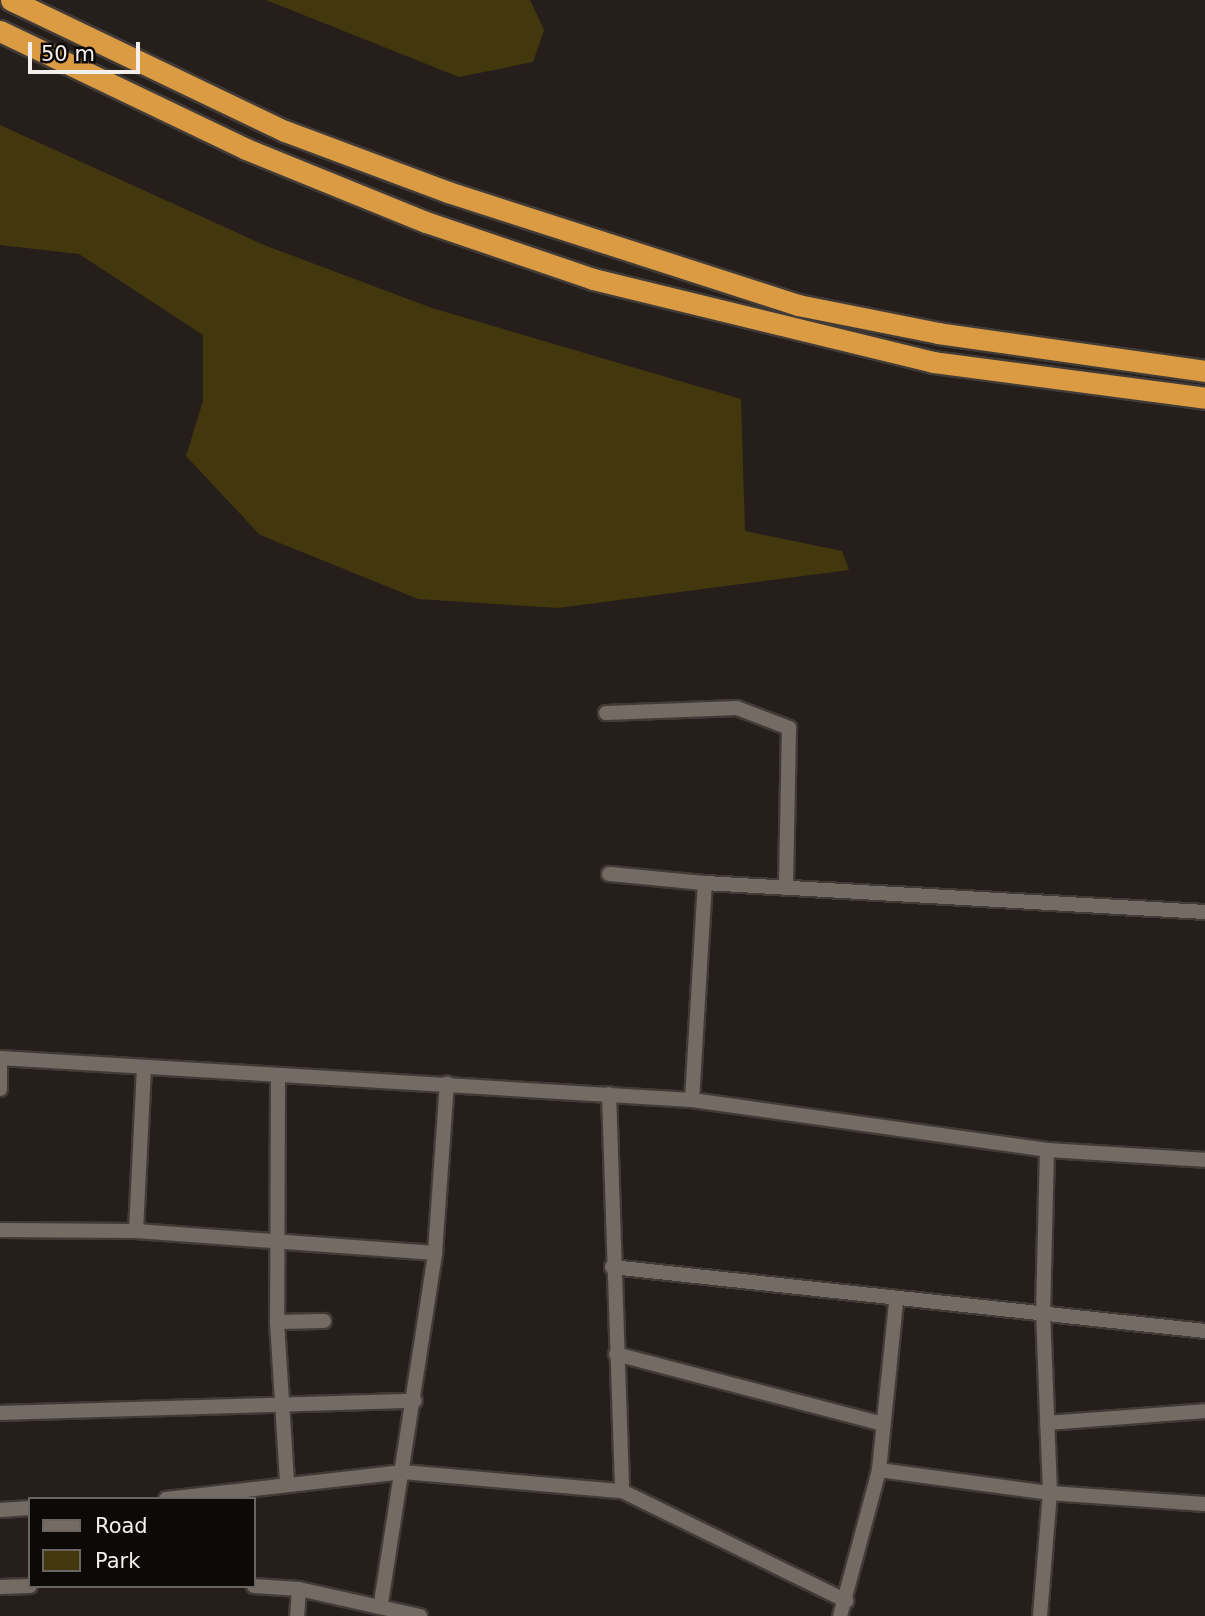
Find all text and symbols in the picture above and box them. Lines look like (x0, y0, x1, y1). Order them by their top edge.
scale bar (32, 28, 144, 72)
text: 50 m (41, 42, 95, 66)
legend (28, 1497, 256, 1588)
text: Road (95, 1514, 148, 1538)
text: Park (95, 1549, 140, 1573)

